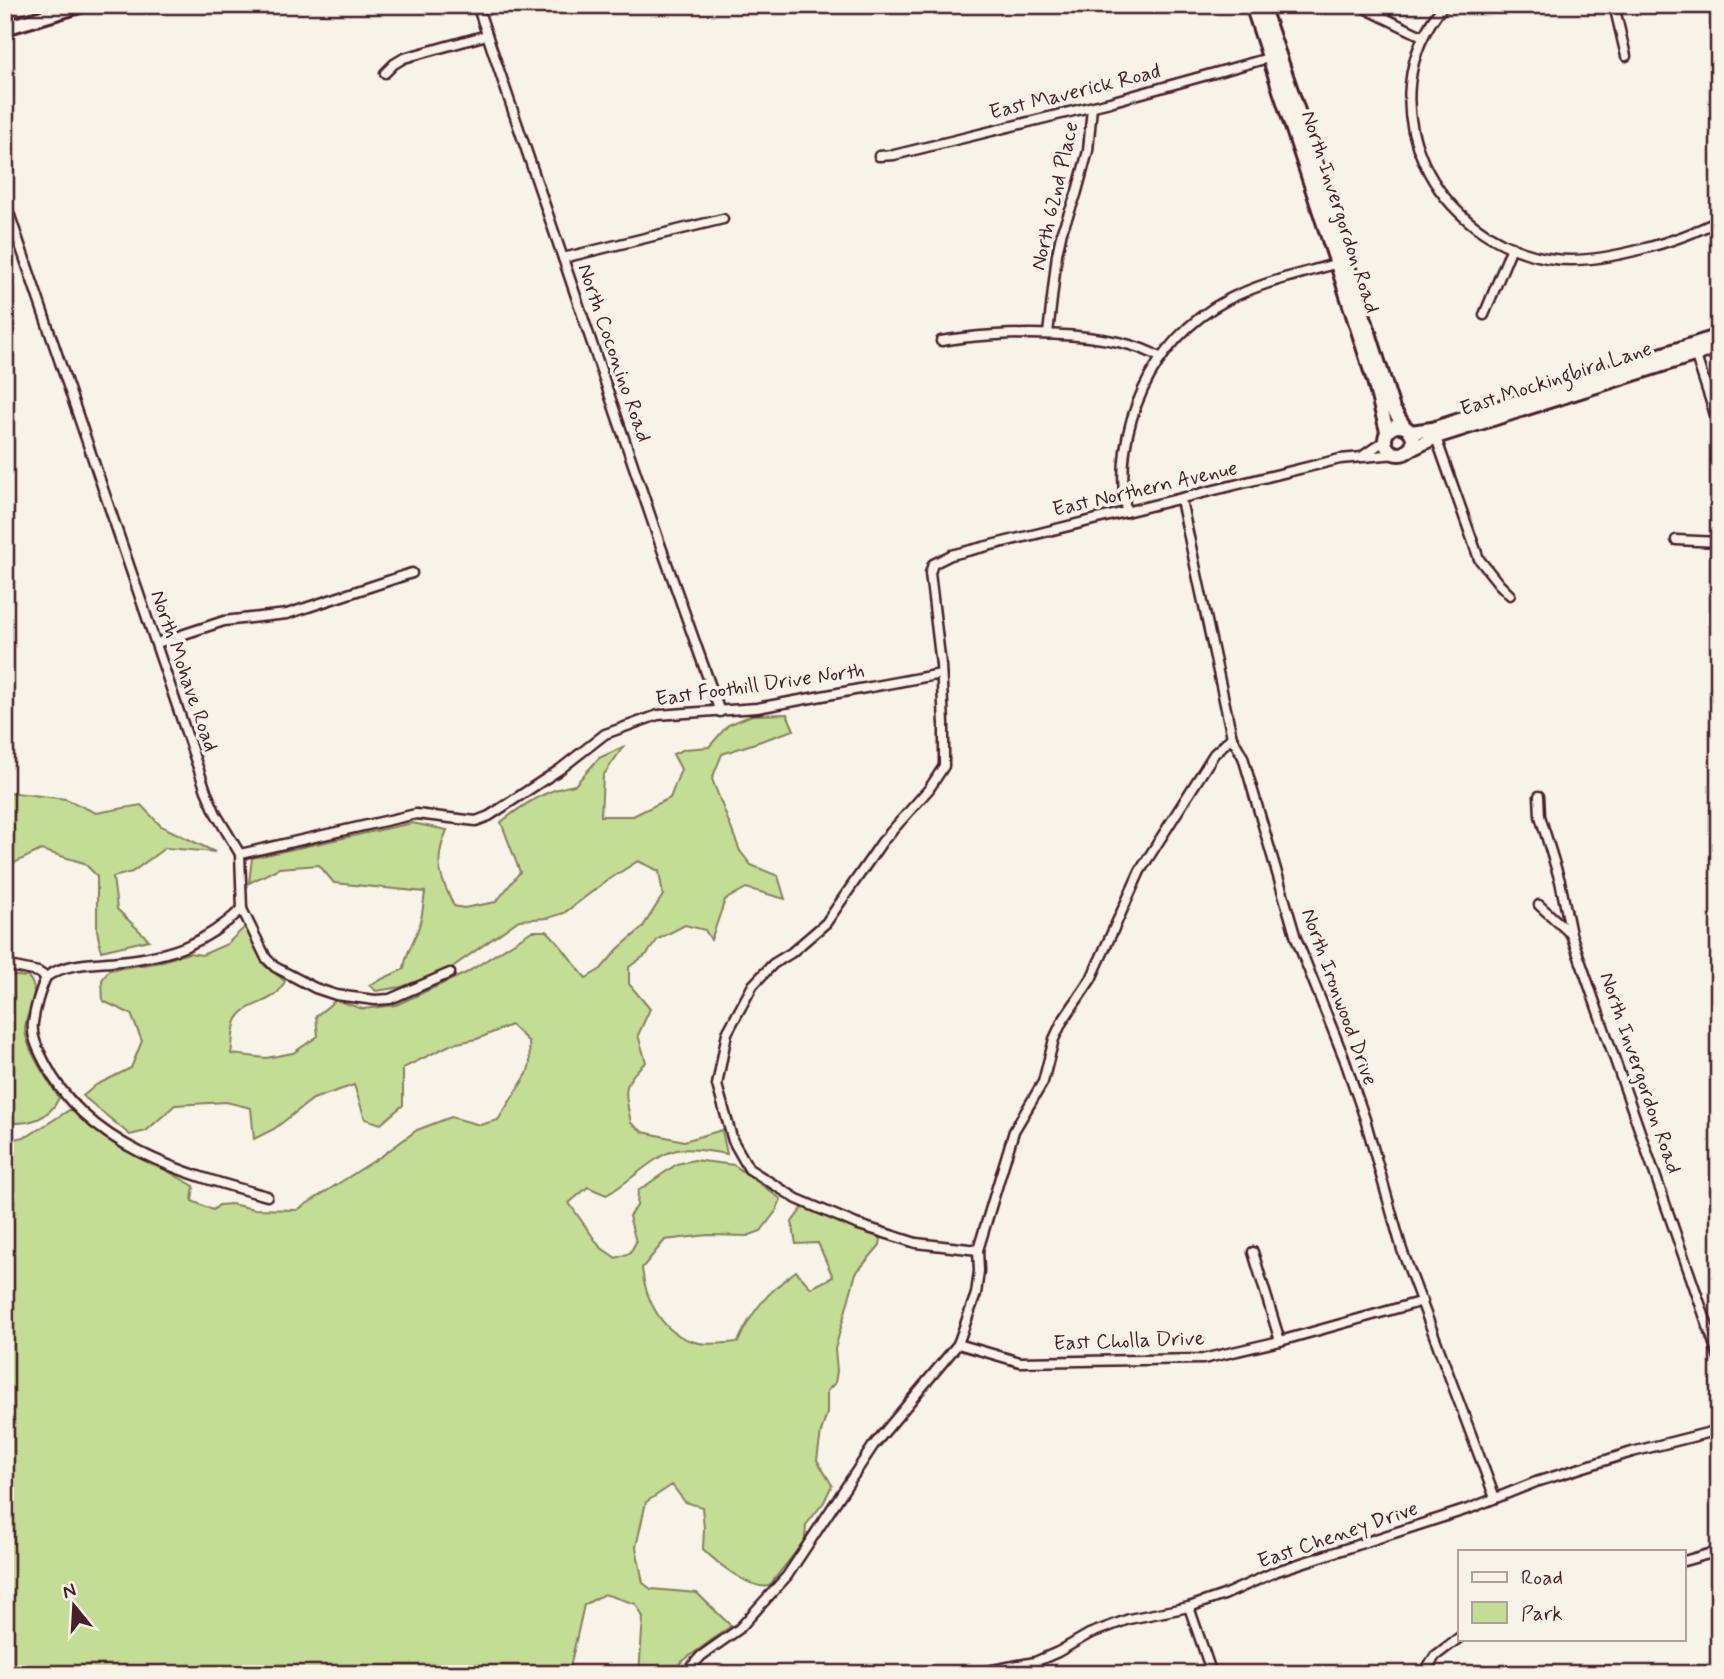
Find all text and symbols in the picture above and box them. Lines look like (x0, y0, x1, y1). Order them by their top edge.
street label: East Maverick Road (986, 57, 1164, 127)
street label: North Invergordon Road (1294, 107, 1386, 317)
street label: North 62nd Place (1024, 119, 1086, 273)
street label: North Coconino Road (570, 260, 658, 446)
street label: East Mockingbird Lane (1457, 335, 1656, 425)
street label: East Northern Avenue (1050, 454, 1240, 524)
street label: North Mohave Road (143, 587, 225, 755)
street label: East Foothill Drive North (654, 656, 866, 714)
street label: North Ironwood Drive (1294, 905, 1384, 1089)
street label: North Invergordon Road (1592, 968, 1688, 1178)
street label: East Cholla Drive (1053, 1324, 1205, 1358)
street label: East Cheney Drive (1254, 1494, 1422, 1576)
legend (1458, 1550, 1686, 1640)
text: Road (1521, 1564, 1563, 1592)
north arrow (38, 1570, 108, 1640)
text: N (59, 1577, 79, 1605)
text: Park (1521, 1600, 1563, 1628)

